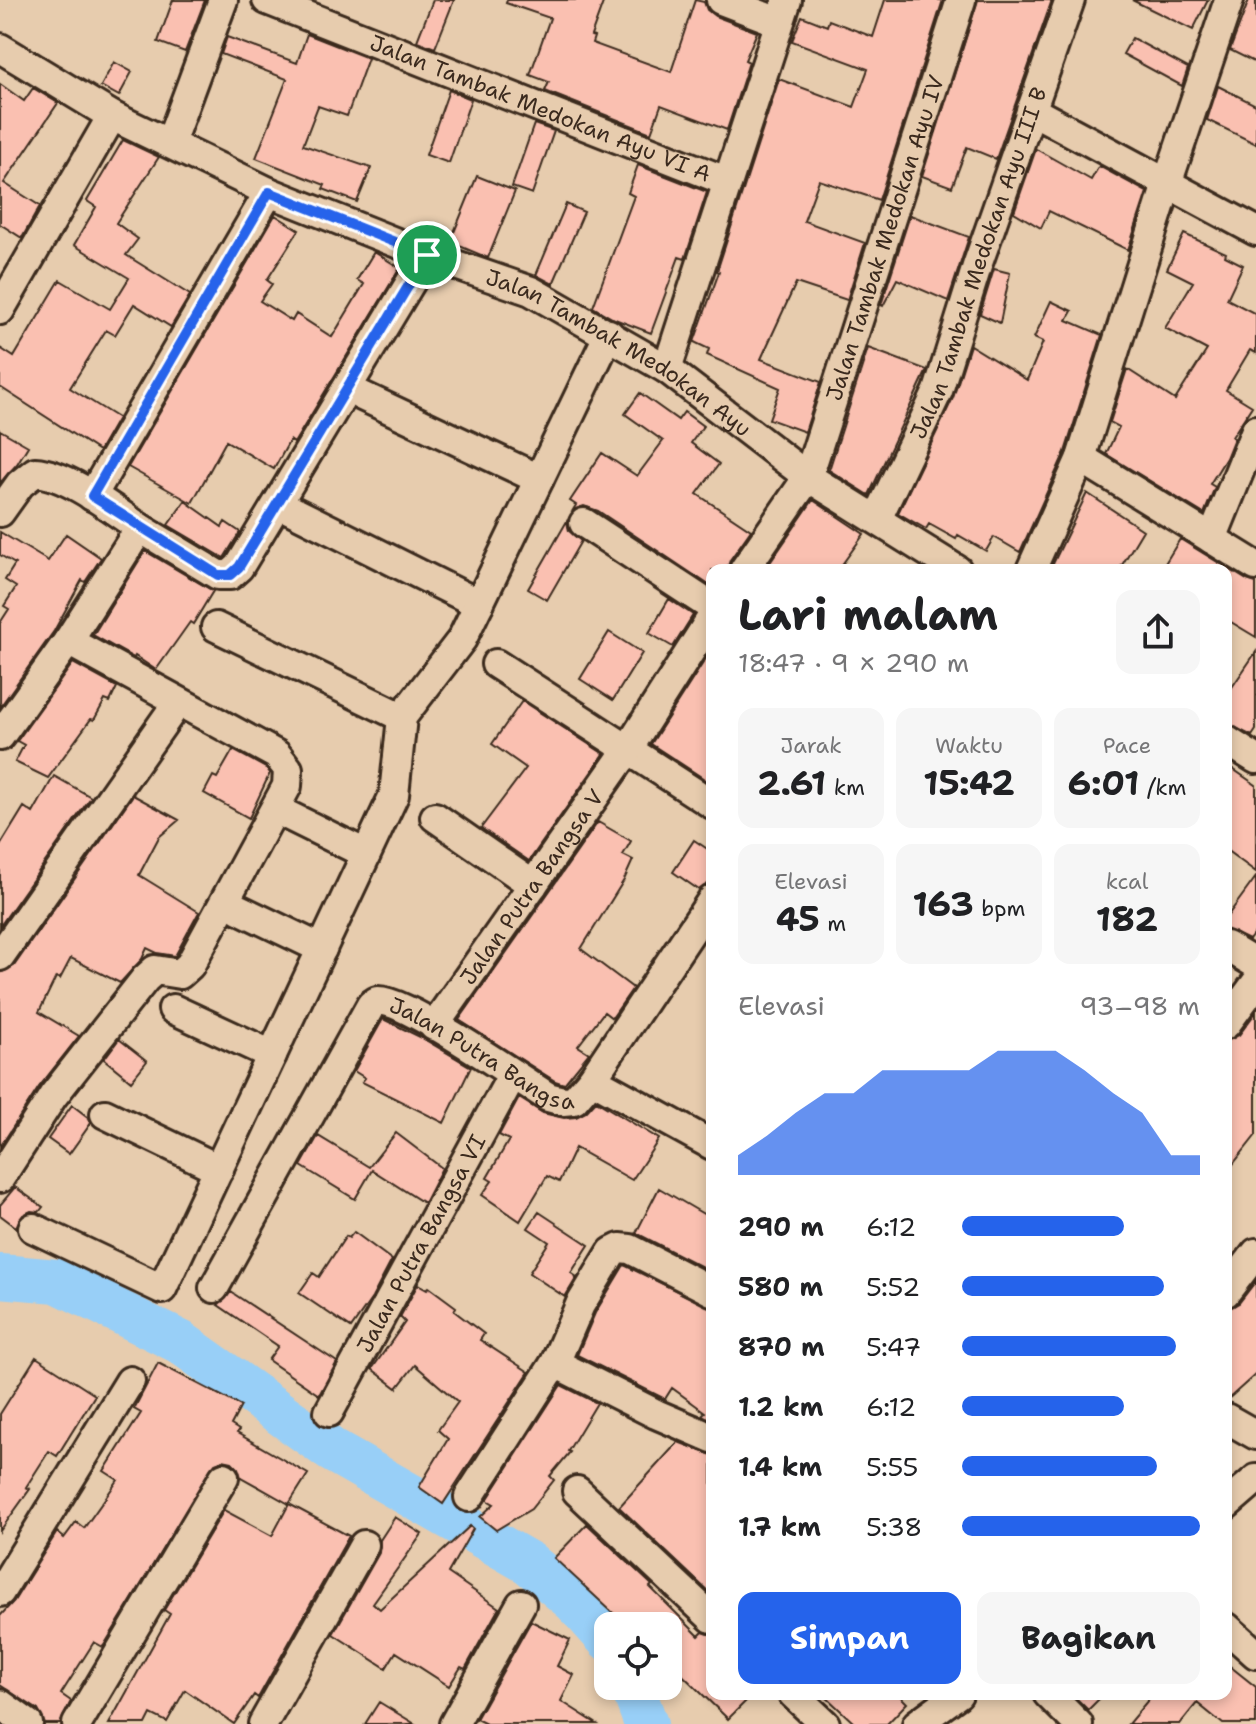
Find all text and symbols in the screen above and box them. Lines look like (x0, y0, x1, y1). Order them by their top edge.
street label: Jalan Tambak Medokan Ayu VI A (366, 28, 715, 188)
street label: Jalan Tambak Medokan Ayu IV (819, 71, 950, 404)
street label: Jalan Tambak Medokan Ayu III B (903, 83, 1053, 444)
pin (393, 221, 461, 289)
icon: arrive (405, 233, 449, 277)
street label: Jalan Tambak Medokan Ayu (482, 262, 757, 443)
text: Lari malam (738, 585, 998, 644)
button: share (1116, 590, 1200, 674)
text: 18:47 · 9 × 290 m (738, 645, 969, 680)
text: Jarak (780, 731, 842, 760)
text: Waktu (935, 731, 1003, 760)
text: Pace (1103, 731, 1151, 760)
text: 2.61 (757, 760, 826, 806)
text: 15:42 (923, 760, 1015, 806)
text: 6:01 (1068, 760, 1140, 806)
text: km (826, 773, 865, 802)
text: /km (1140, 773, 1186, 802)
street label: Jalan Putra Bangsa V (453, 783, 610, 990)
text: Elevasi (774, 867, 848, 896)
text: kcal (1106, 867, 1148, 896)
text: 163 (913, 881, 974, 927)
text: bpm (974, 894, 1025, 923)
text: 45 (776, 896, 820, 942)
text: 182 (1096, 896, 1158, 942)
text: m (820, 909, 846, 938)
text: Elevasi (738, 988, 825, 1023)
text: 93–98 m (1079, 988, 1200, 1023)
street label: Jalan Putra Bangsa (385, 990, 576, 1116)
street label: Jalan Putra Bangsa VI (350, 1129, 492, 1358)
text: 290 m (738, 1209, 824, 1244)
text: 6:12 (866, 1209, 916, 1244)
text: 580 m (738, 1269, 823, 1304)
text: 5:52 (866, 1269, 920, 1304)
text: 870 m (738, 1329, 825, 1364)
text: 5:47 (866, 1329, 921, 1364)
text: 1.2 km (738, 1389, 823, 1424)
text: 6:12 (866, 1389, 916, 1424)
text: 1.4 km (738, 1449, 822, 1484)
text: 5:55 (866, 1449, 919, 1484)
text: 1.7 km (738, 1509, 821, 1544)
text: 5:38 (866, 1509, 922, 1544)
button: Simpan (738, 1592, 961, 1684)
button: Bagikan (977, 1592, 1200, 1684)
map controls (594, 1612, 682, 1700)
button: locate (594, 1612, 682, 1700)

